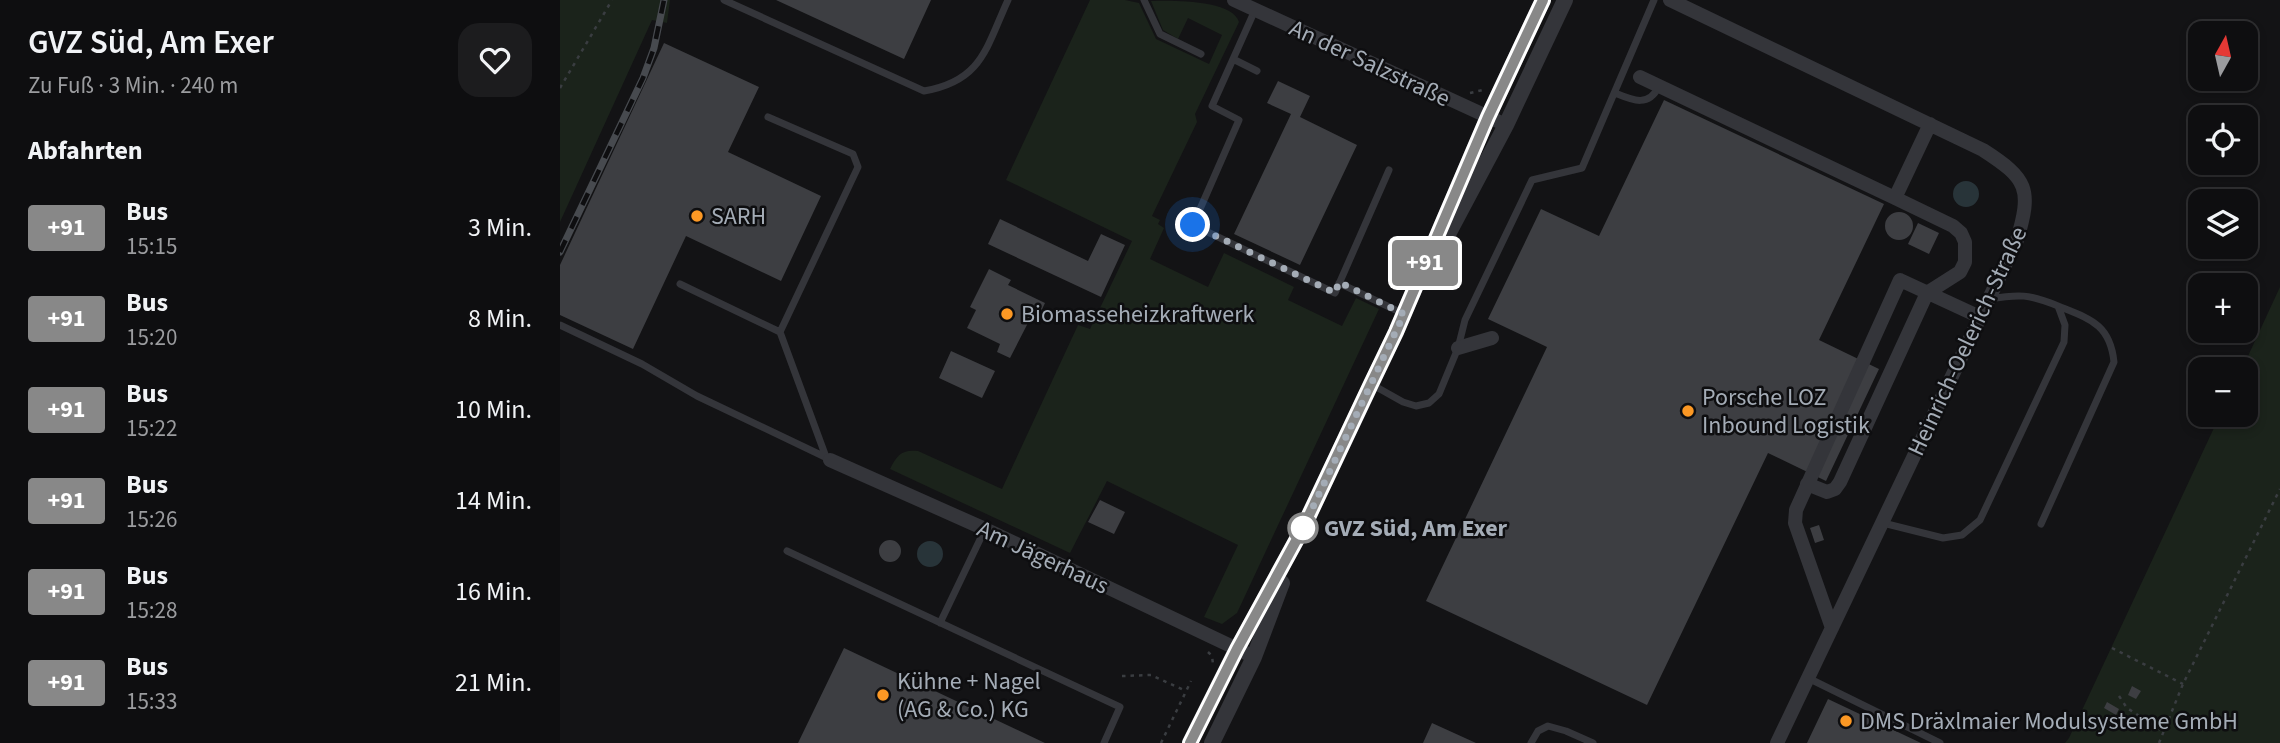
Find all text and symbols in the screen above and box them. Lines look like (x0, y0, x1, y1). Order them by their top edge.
street label: An der Salzstraße (1284, 11, 1456, 116)
text: GVZ Süd, Am Exer (28, 19, 274, 66)
north arrow (2188, 21, 2258, 91)
map controls (2188, 21, 2258, 427)
button: heart (458, 23, 532, 97)
text: Zu Fuß · 3 Min. · 240 m (28, 69, 238, 102)
button: locate (2188, 105, 2258, 175)
text: Abfahrten (28, 132, 143, 169)
button: layers (2188, 189, 2258, 259)
text: Bus (126, 193, 168, 230)
place label: SARH (711, 199, 766, 234)
your location (1175, 207, 1210, 242)
marker: SARH (689, 208, 705, 224)
text: 3 Min. (468, 209, 532, 246)
text: +91 (47, 210, 86, 245)
street label: Heinrich-Oelerich-Straße (1899, 221, 2036, 462)
text: 15:15 (126, 230, 177, 263)
line badge: +91 (1385, 240, 1465, 286)
text: +91 (1406, 245, 1444, 280)
button: + (2188, 273, 2258, 343)
text: Bus (126, 284, 168, 321)
place label: Biomasseheizkraftwerk (1021, 297, 1254, 332)
text: 8 Min. (468, 300, 532, 337)
text: +91 (47, 301, 86, 336)
marker: Biomasseheizkraftwerk (999, 306, 1015, 322)
text: 15:20 (126, 321, 177, 354)
button: − (2188, 357, 2258, 427)
text: Bus (126, 375, 168, 412)
place label: Porsche LOZ Inbound Logistik (1702, 380, 1870, 443)
text: 10 Min. (455, 391, 532, 428)
text: +91 (47, 392, 86, 427)
marker: Porsche LOZ Inbound Logistik (1680, 403, 1696, 419)
text: 15:22 (126, 412, 177, 445)
text: Bus (126, 466, 168, 503)
text: 14 Min. (455, 482, 532, 519)
text: +91 (47, 483, 86, 518)
text: 15:26 (126, 503, 177, 536)
place label: GVZ Süd, Am Exer (1324, 511, 1508, 546)
street label: Am Jägerhaus (971, 512, 1114, 603)
marker: GVZ Süd, Am Exer (1288, 513, 1318, 543)
text: Bus (126, 557, 168, 594)
text: 16 Min. (455, 573, 532, 610)
text: +91 (47, 574, 86, 609)
text: 15:28 (126, 594, 177, 627)
text: Bus (126, 648, 168, 685)
text: 21 Min. (455, 664, 532, 701)
place label: Kühne + Nagel (AG & Co.) KG (897, 664, 1041, 727)
text: +91 (47, 665, 86, 700)
text: 15:33 (126, 685, 177, 718)
marker: Kühne + Nagel (AG & Co.) KG (875, 687, 891, 703)
place label: DMS Dräxlmaier Modulsysteme GmbH (1860, 704, 2238, 739)
marker: DMS Dräxlmaier Modulsysteme GmbH (1838, 713, 1854, 729)

